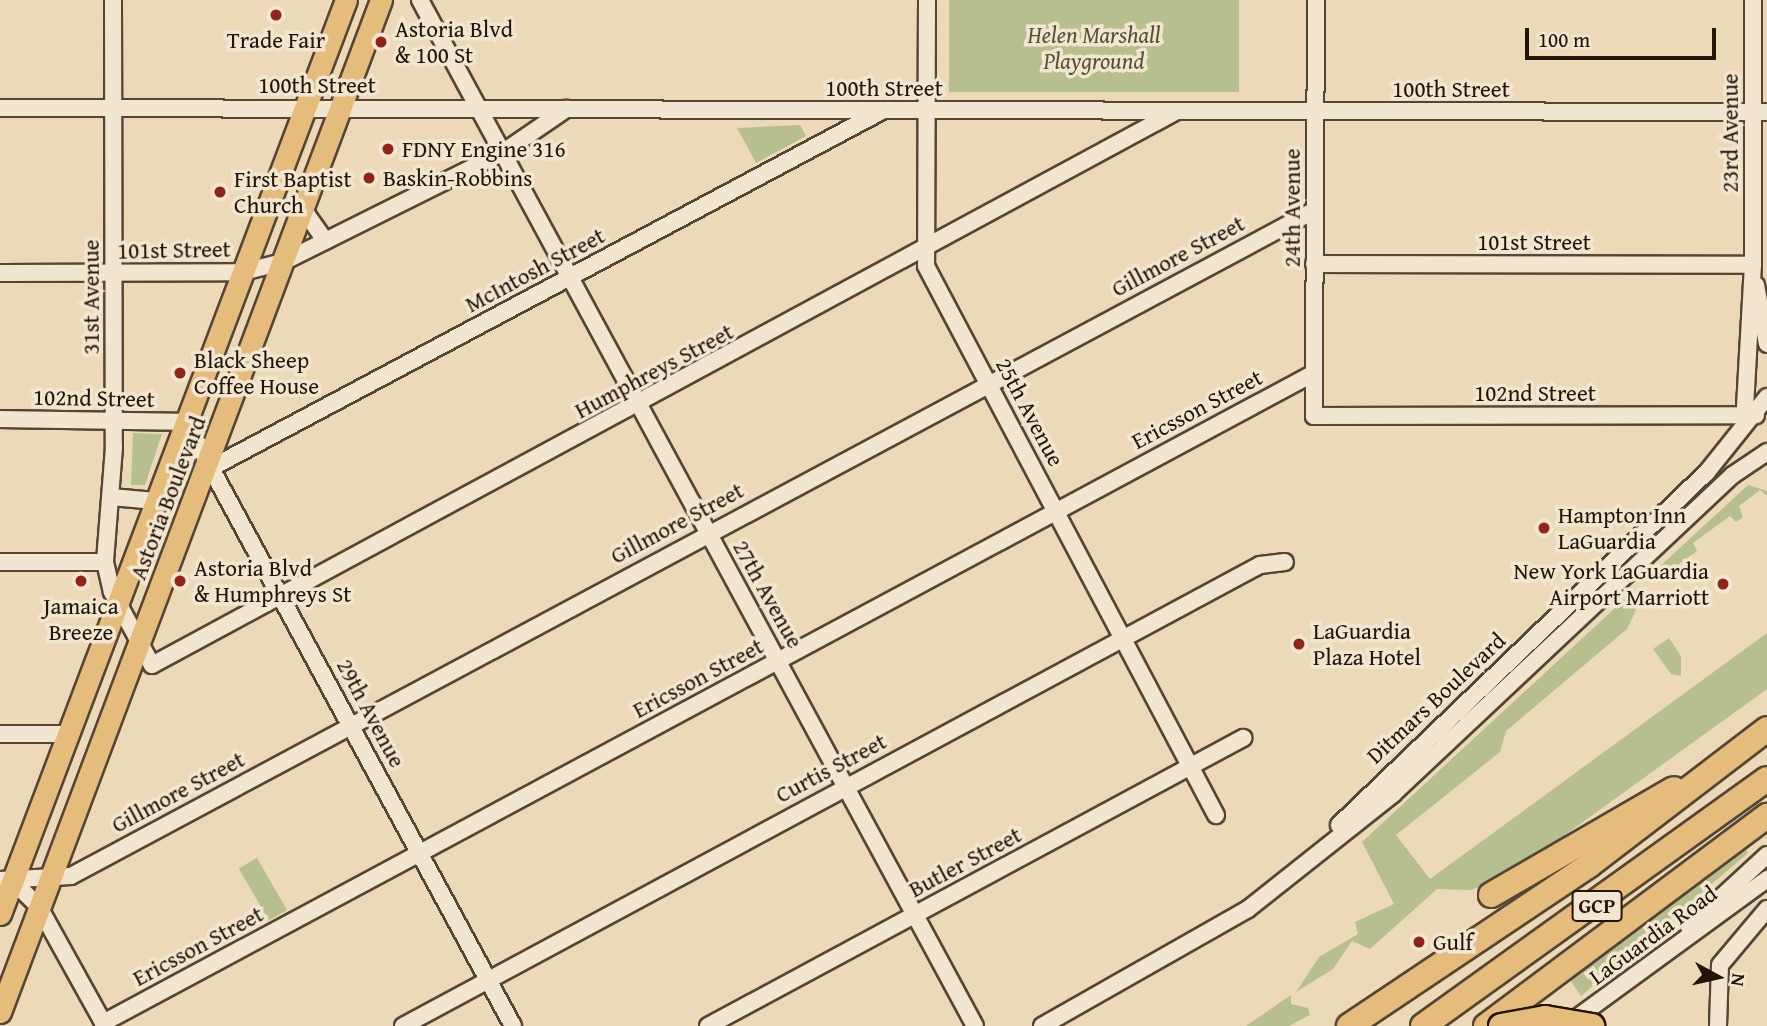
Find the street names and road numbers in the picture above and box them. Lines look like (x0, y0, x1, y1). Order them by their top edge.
street label: 100th Street (258, 71, 376, 99)
street label: 23rd Avenue (1716, 73, 1744, 193)
street label: 100th Street (825, 74, 943, 102)
street label: 100th Street (1392, 75, 1510, 103)
street label: 24th Avenue (1278, 149, 1306, 267)
street label: Gillmore Street (1107, 209, 1249, 303)
street label: McIntosh Street (460, 222, 610, 318)
street label: 101st Street (1477, 228, 1591, 256)
street label: 101st Street (117, 235, 231, 265)
street label: 31st Avenue (77, 239, 105, 355)
street label: Humphreys Street (570, 318, 738, 424)
street label: 25th Avenue (990, 353, 1070, 471)
street label: Ericsson Street (1127, 363, 1267, 455)
street label: 102nd Street (1474, 379, 1596, 407)
street label: 102nd Street (33, 383, 155, 413)
street label: Astoria Boulevard (124, 412, 212, 584)
street label: Gillmore Street (606, 476, 748, 570)
street label: 27th Avenue (727, 535, 809, 653)
street label: Ditmars Boulevard (1361, 627, 1511, 769)
street label: Ericsson Street (628, 632, 768, 724)
street label: 29th Avenue (331, 654, 411, 772)
street label: Curtis Street (771, 727, 891, 809)
street label: Gillmore Street (107, 745, 249, 839)
street label: Butler Street (904, 821, 1026, 903)
street label: LaGuardia Road (1584, 879, 1722, 991)
road number: GCP (1571, 888, 1623, 923)
street label: Ericsson Street (128, 900, 268, 992)

